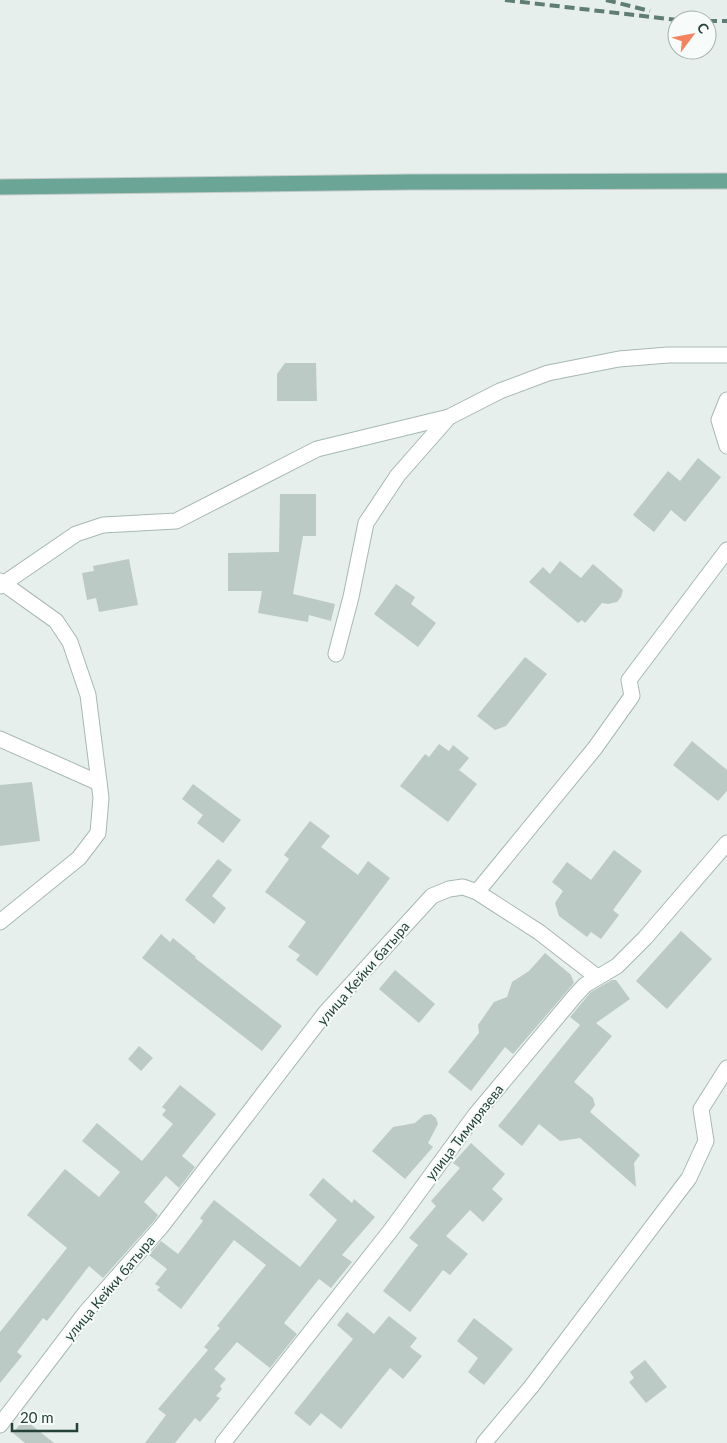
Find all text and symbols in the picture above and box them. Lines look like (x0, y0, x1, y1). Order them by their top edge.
north arrow (667, 10, 717, 60)
text: С (694, 19, 714, 37)
street label: улица Кейки батыра (313, 918, 413, 1028)
street label: улица Тимирязева (421, 1081, 507, 1183)
street label: улица Кейки батыра (60, 1232, 158, 1344)
scale bar (12, 1400, 78, 1432)
text: 20 m (20, 1408, 54, 1426)

